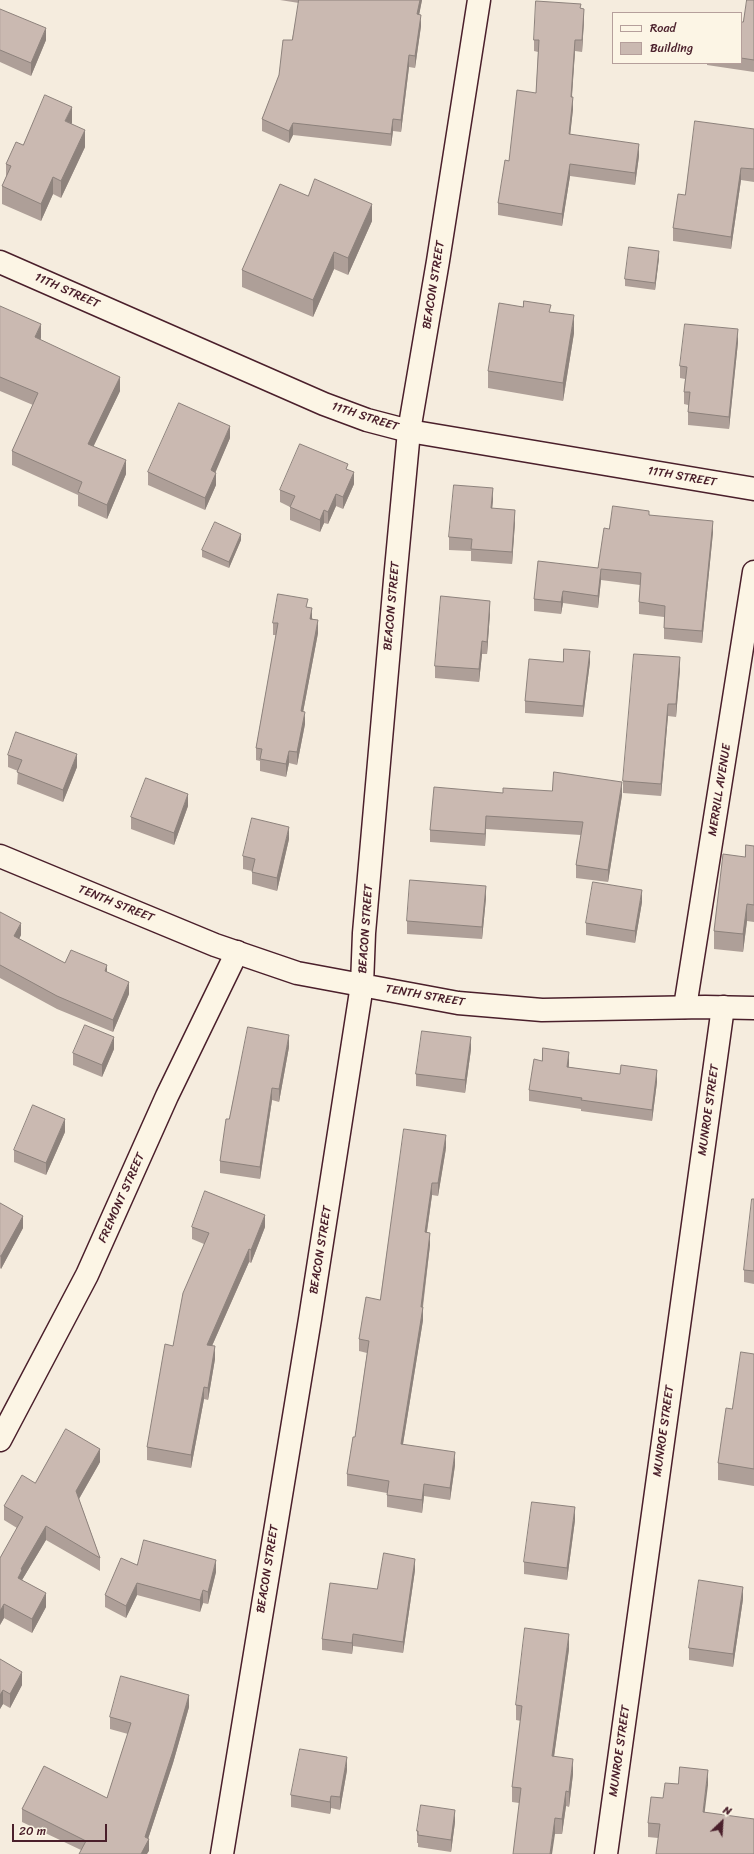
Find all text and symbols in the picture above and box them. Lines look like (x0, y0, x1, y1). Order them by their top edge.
legend (612, 12, 742, 64)
text: Road (650, 17, 676, 39)
text: Building (650, 37, 693, 59)
street label: BEACON STREET (420, 240, 448, 330)
street label: 11TH STREET (32, 270, 102, 312)
street label: 11TH STREET (330, 399, 400, 435)
street label: 11TH STREET (646, 464, 718, 490)
street label: BEACON STREET (381, 561, 403, 651)
street label: MERRILL AVENUE (706, 743, 734, 837)
street label: TENTH STREET (76, 882, 156, 926)
street label: BEACON STREET (356, 884, 376, 974)
street label: TENTH STREET (384, 982, 466, 1010)
street label: MUNROE STREET (695, 1063, 723, 1157)
street label: FREMONT STREET (96, 1151, 148, 1245)
street label: BEACON STREET (307, 1205, 335, 1295)
street label: MUNROE STREET (650, 1384, 678, 1478)
street label: BEACON STREET (254, 1524, 282, 1614)
street label: MUNROE STREET (606, 1704, 634, 1798)
text: N (720, 1800, 735, 1821)
north arrow (702, 1802, 742, 1842)
scale bar (14, 1816, 109, 1842)
text: 20 m (19, 1820, 46, 1842)

